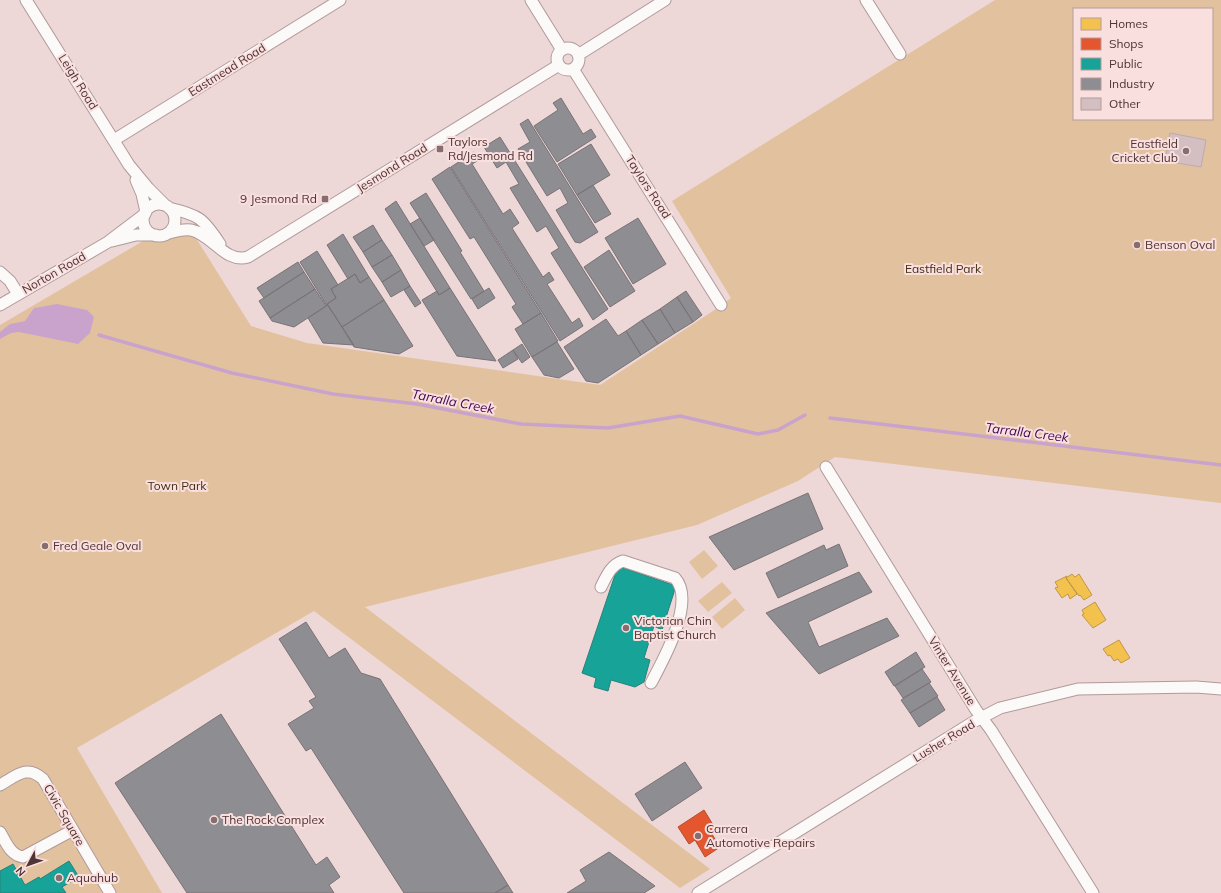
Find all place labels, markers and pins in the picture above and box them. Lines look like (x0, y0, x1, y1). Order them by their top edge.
place label: Taylors Rd/Jesmond Rd (448, 134, 533, 163)
place label: Eastfield Cricket Club (1112, 136, 1178, 165)
marker: Taylors Rd/Jesmond Rd (435, 144, 445, 154)
marker: Eastfield Cricket Club (1181, 146, 1191, 156)
place label: 9 Jesmond Rd (240, 191, 317, 206)
marker: 9 Jesmond Rd (320, 194, 330, 204)
place label: Benson Oval (1145, 237, 1215, 252)
marker: Benson Oval (1132, 240, 1142, 250)
place label: Fred Geale Oval (53, 538, 141, 553)
marker: Fred Geale Oval (40, 541, 50, 551)
place label: Victorian Chin Baptist Church (634, 613, 716, 642)
marker: Victorian Chin Baptist Church (621, 623, 631, 633)
place label: The Rock Complex (222, 812, 325, 827)
marker: The Rock Complex (209, 815, 219, 825)
place label: Carrera Automotive Repairs (706, 821, 815, 850)
marker: Carrera Automotive Repairs (693, 831, 703, 841)
place label: Aquahub (67, 870, 118, 885)
marker: Aquahub (54, 873, 64, 883)

